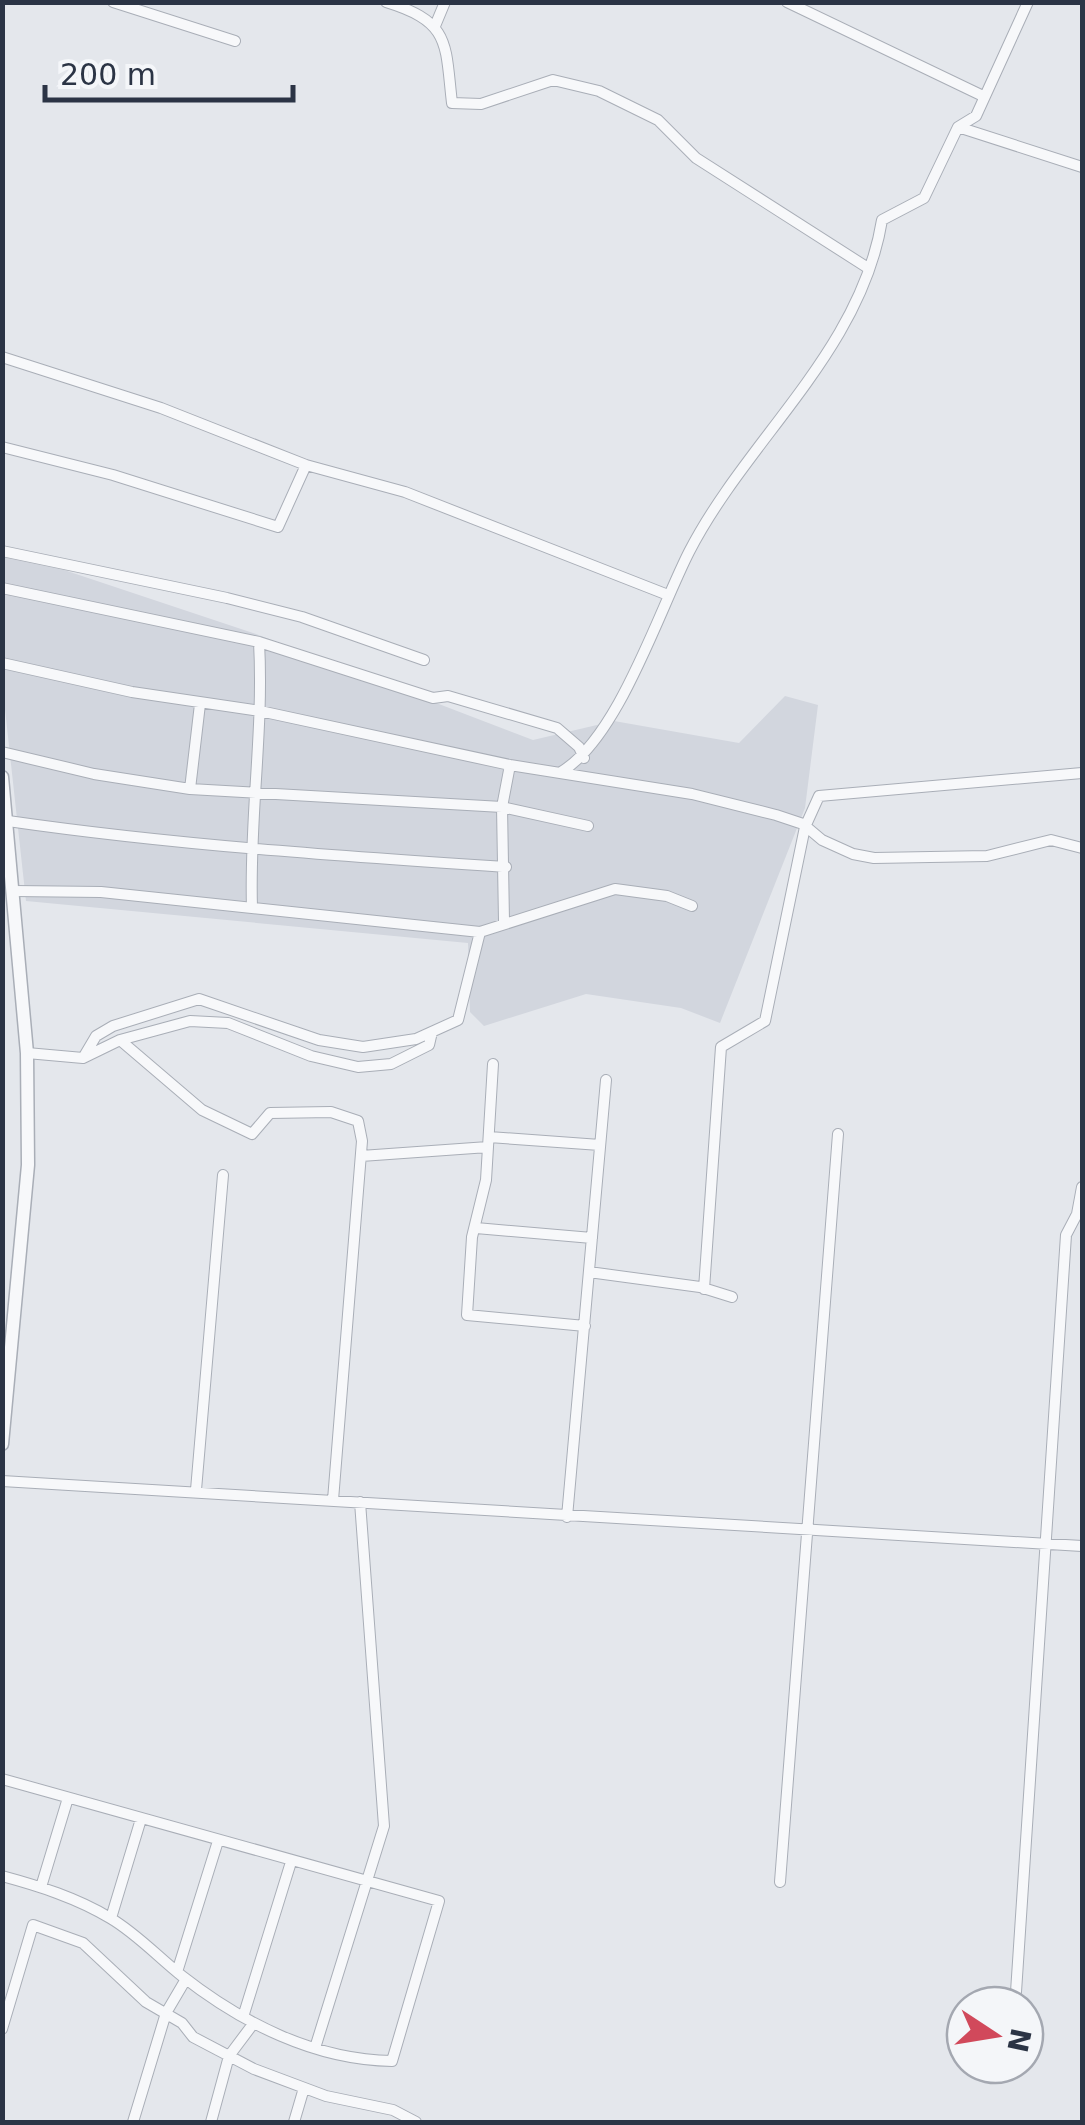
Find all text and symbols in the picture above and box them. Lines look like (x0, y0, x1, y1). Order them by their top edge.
scale bar (45, 40, 292, 102)
text: 200 m (60, 57, 156, 92)
north arrow (945, 1985, 1045, 2085)
text: N (1000, 2025, 1038, 2055)

